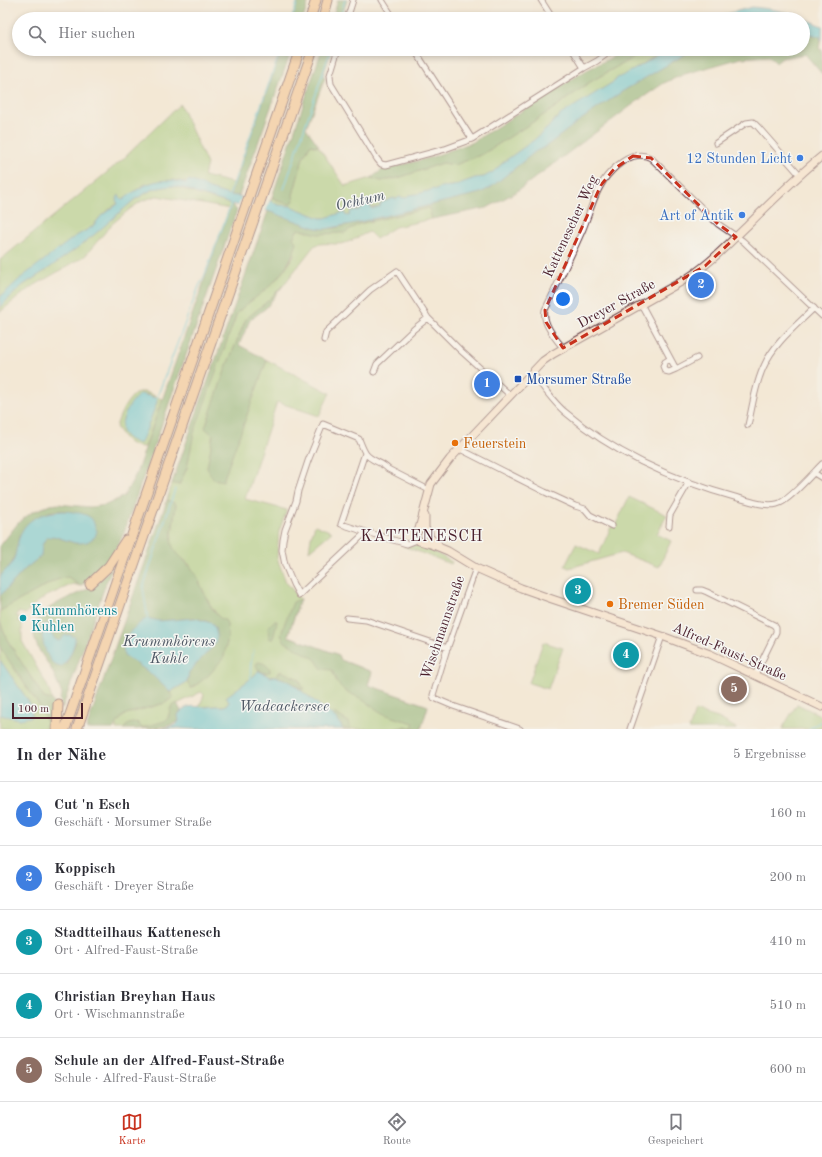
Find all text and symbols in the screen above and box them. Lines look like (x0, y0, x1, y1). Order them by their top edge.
search box (12, 12, 810, 56)
icon: search (26, 23, 48, 45)
text: Hier suchen (58, 27, 135, 42)
place label: 12 Stunden Licht (686, 152, 792, 166)
marker: 12 Stunden Licht (795, 153, 805, 163)
street label: Kattenescher Weg (541, 173, 601, 280)
water label: Ochtum (334, 189, 386, 214)
place label: Art of Antik (659, 209, 734, 223)
marker: Art of Antik (737, 210, 747, 220)
pin: 2 (688, 270, 714, 300)
street label: Dreyer Straße (575, 277, 657, 331)
your location (553, 289, 573, 309)
pin: 1 (474, 369, 500, 399)
place label: Morsumer Straße (526, 373, 631, 387)
marker: Morsumer Straße (513, 374, 523, 384)
place label: Feuerstein (463, 437, 527, 451)
marker: Feuerstein (450, 438, 460, 448)
district label: KATTENESCH (360, 529, 484, 545)
street label: Wischmannstraße (419, 574, 467, 681)
pin: 3 (565, 576, 591, 606)
place label: Bremer Süden (618, 598, 705, 612)
marker: Bremer Süden (605, 599, 615, 609)
place label: Krummhörens Kuhlen (31, 604, 117, 634)
marker: Krummhörens Kuhlen (18, 613, 28, 623)
street label: Alfred-Faust-Straße (671, 621, 789, 683)
water label: Krummhörens Kuhle (122, 635, 215, 667)
pin: 4 (613, 640, 639, 670)
pin: 5 (721, 674, 747, 704)
water label: Wadeackersee (239, 700, 329, 715)
scale bar (12, 701, 83, 720)
text: 100 m (18, 704, 49, 715)
text: In der Nähe (16, 747, 106, 764)
text: 5 Ergebnisse (733, 748, 806, 761)
text: Cut 'n Esch (54, 798, 130, 813)
text: 1 (25, 807, 33, 820)
text: 160 m (769, 807, 806, 820)
text: Geschäft · Morsumer Straße (54, 816, 212, 829)
text: Koppisch (54, 862, 116, 877)
text: 2 (25, 871, 33, 884)
text: 200 m (769, 871, 806, 884)
text: Geschäft · Dreyer Straße (54, 880, 194, 893)
text: Stadtteilhaus Kattenesch (54, 926, 221, 941)
text: 3 (25, 935, 33, 948)
text: 410 m (769, 935, 806, 948)
text: Ort · Alfred-Faust-Straße (54, 944, 198, 957)
text: Christian Breyhan Haus (54, 990, 215, 1005)
text: 4 (25, 999, 33, 1012)
text: 510 m (769, 999, 806, 1012)
text: Ort · Wischmannstraße (54, 1008, 185, 1021)
text: Schule an der Alfred-Faust-Straße (54, 1054, 285, 1069)
text: 5 (25, 1063, 33, 1076)
text: 600 m (769, 1063, 806, 1076)
text: Schule · Alfred-Faust-Straße (54, 1072, 216, 1085)
tab: Karte (119, 1111, 146, 1149)
tab: Route (383, 1111, 411, 1149)
tab: Gespeichert (648, 1111, 703, 1149)

